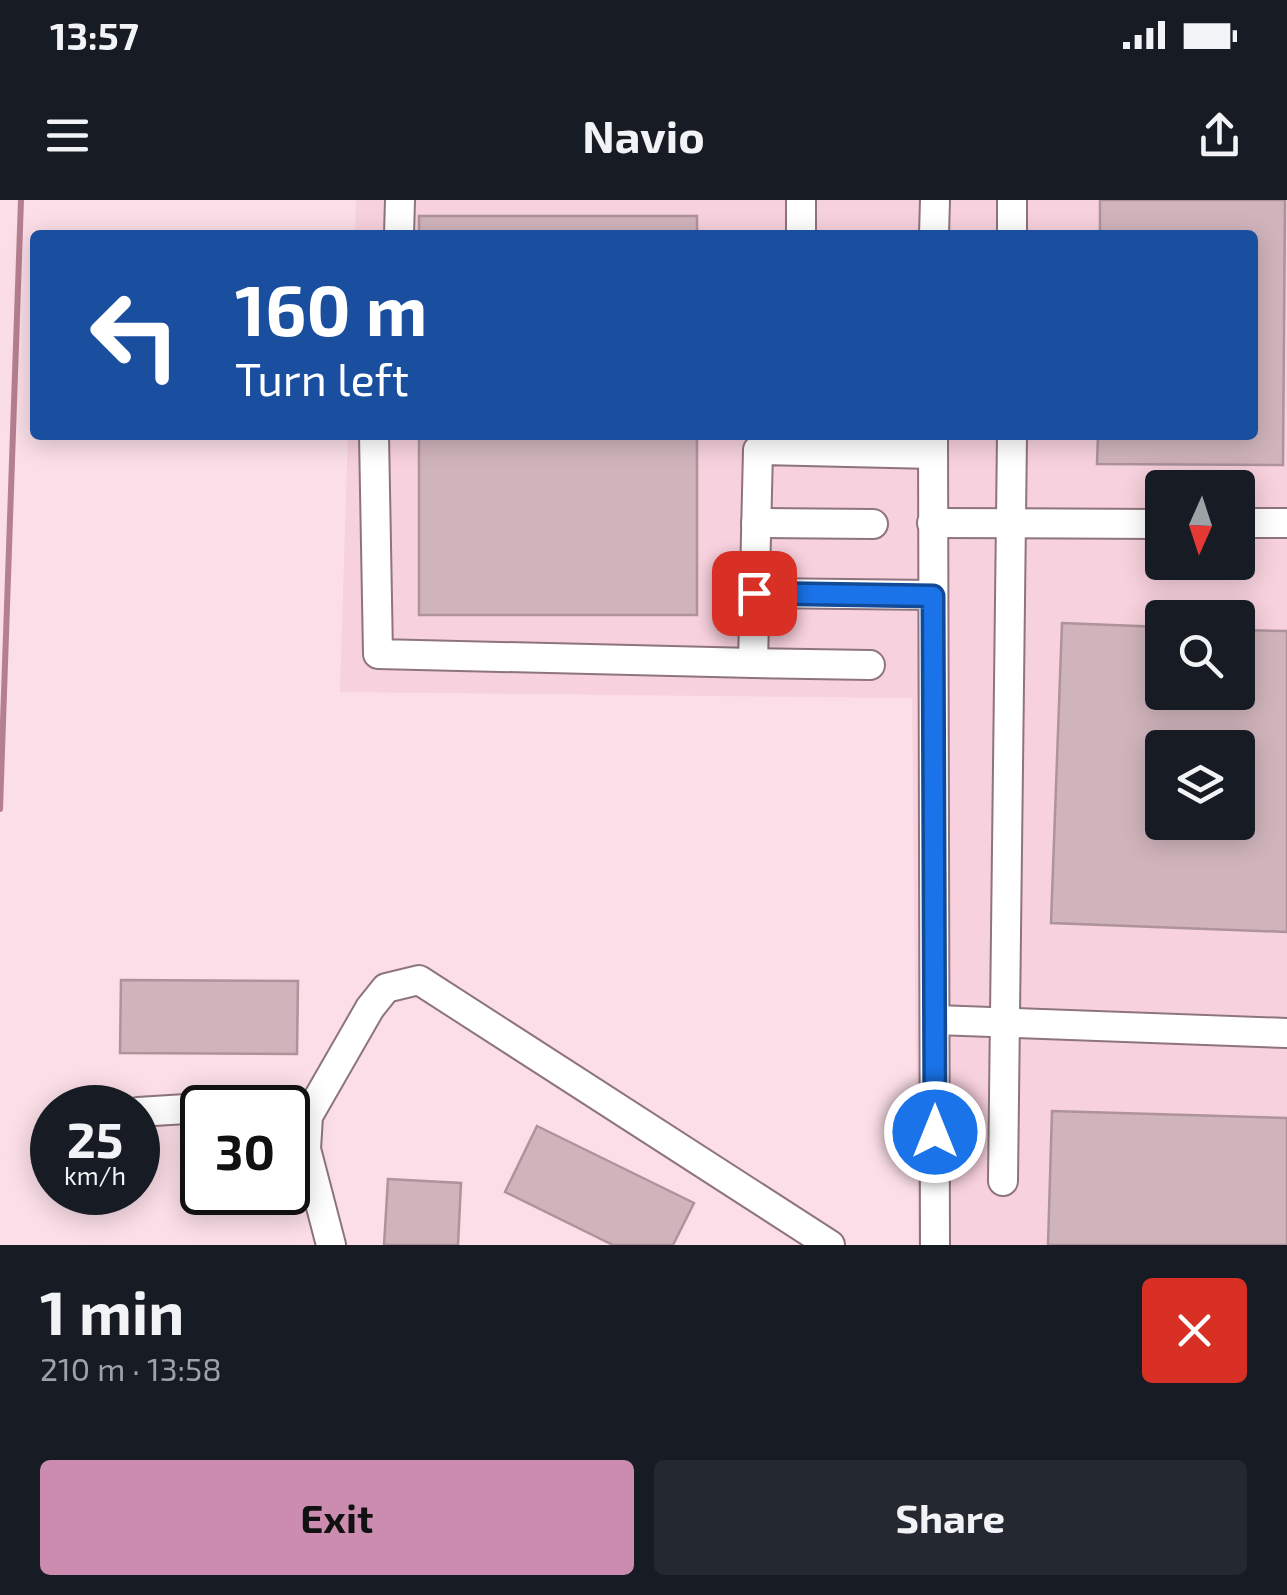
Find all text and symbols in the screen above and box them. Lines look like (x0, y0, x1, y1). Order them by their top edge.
text: 13:57 (50, 12, 139, 58)
icon: menu (40, 108, 95, 163)
text: Navio (582, 108, 705, 162)
icon: share (1192, 108, 1247, 163)
text: 160 m (235, 266, 428, 350)
icon: left (70, 270, 200, 400)
text: Turn left (235, 351, 409, 405)
north arrow (1145, 470, 1255, 580)
map controls (1145, 470, 1255, 840)
pin (712, 551, 797, 636)
icon: arrive (727, 566, 782, 621)
button: search (1145, 600, 1255, 710)
button: layers (1145, 730, 1255, 840)
position arrow (883, 1080, 987, 1184)
speed limit sign: 30 (180, 1085, 310, 1215)
text: 25 (67, 1108, 123, 1168)
text: km/h (64, 1160, 126, 1190)
text: 1 min (40, 1275, 184, 1347)
button: close (1142, 1278, 1247, 1383)
text: 210 m · 13:58 (40, 1349, 222, 1387)
button: Exit (40, 1460, 634, 1575)
button: Share (654, 1460, 1247, 1575)

